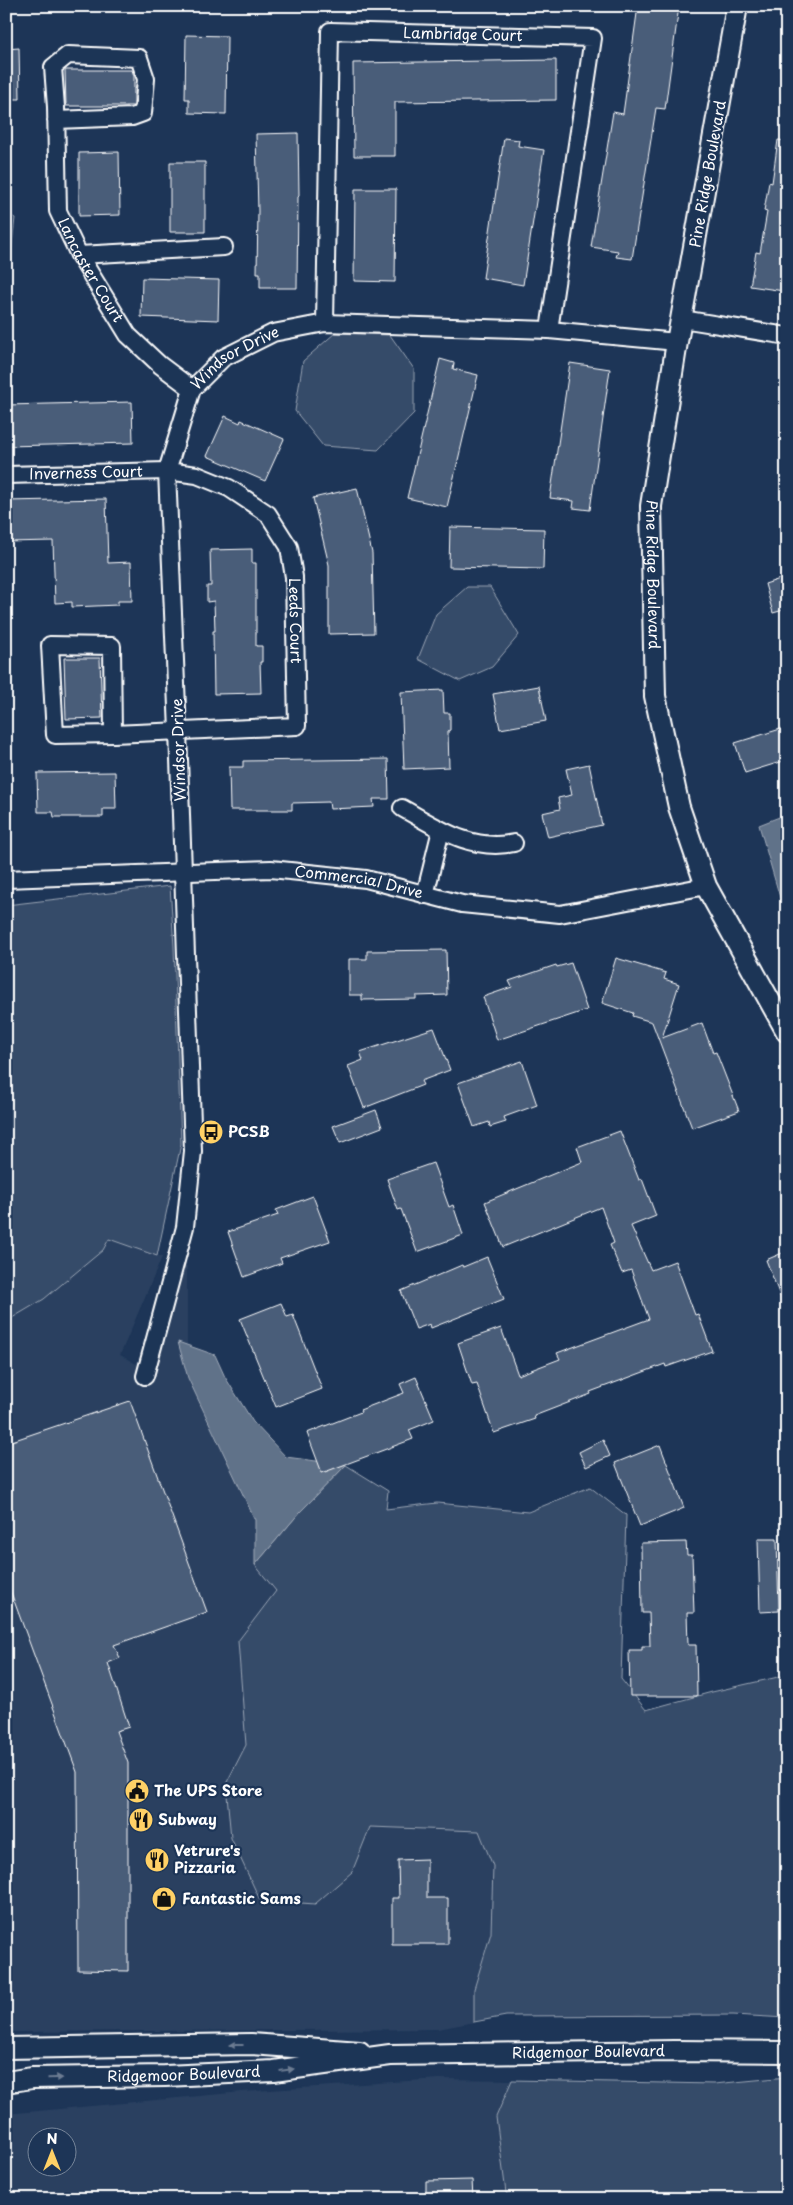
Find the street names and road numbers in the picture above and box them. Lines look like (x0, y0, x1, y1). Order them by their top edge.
street label: Lambridge Court (403, 20, 523, 46)
street label: Pine Ridge Boulevard (682, 98, 731, 249)
street label: Lancaster Court (53, 214, 130, 326)
street label: Windsor Drive (185, 319, 281, 394)
street label: Inverness Court (29, 459, 143, 484)
street label: Pine Ridge Boulevard (641, 498, 667, 649)
street label: Leeds Court (284, 578, 309, 664)
street label: Windsor Drive (164, 698, 191, 802)
street label: Commercial Drive (293, 859, 426, 903)
street label: Ridgemoor Boulevard (512, 2038, 665, 2063)
street label: Ridgemoor Boulevard (107, 2059, 261, 2087)

